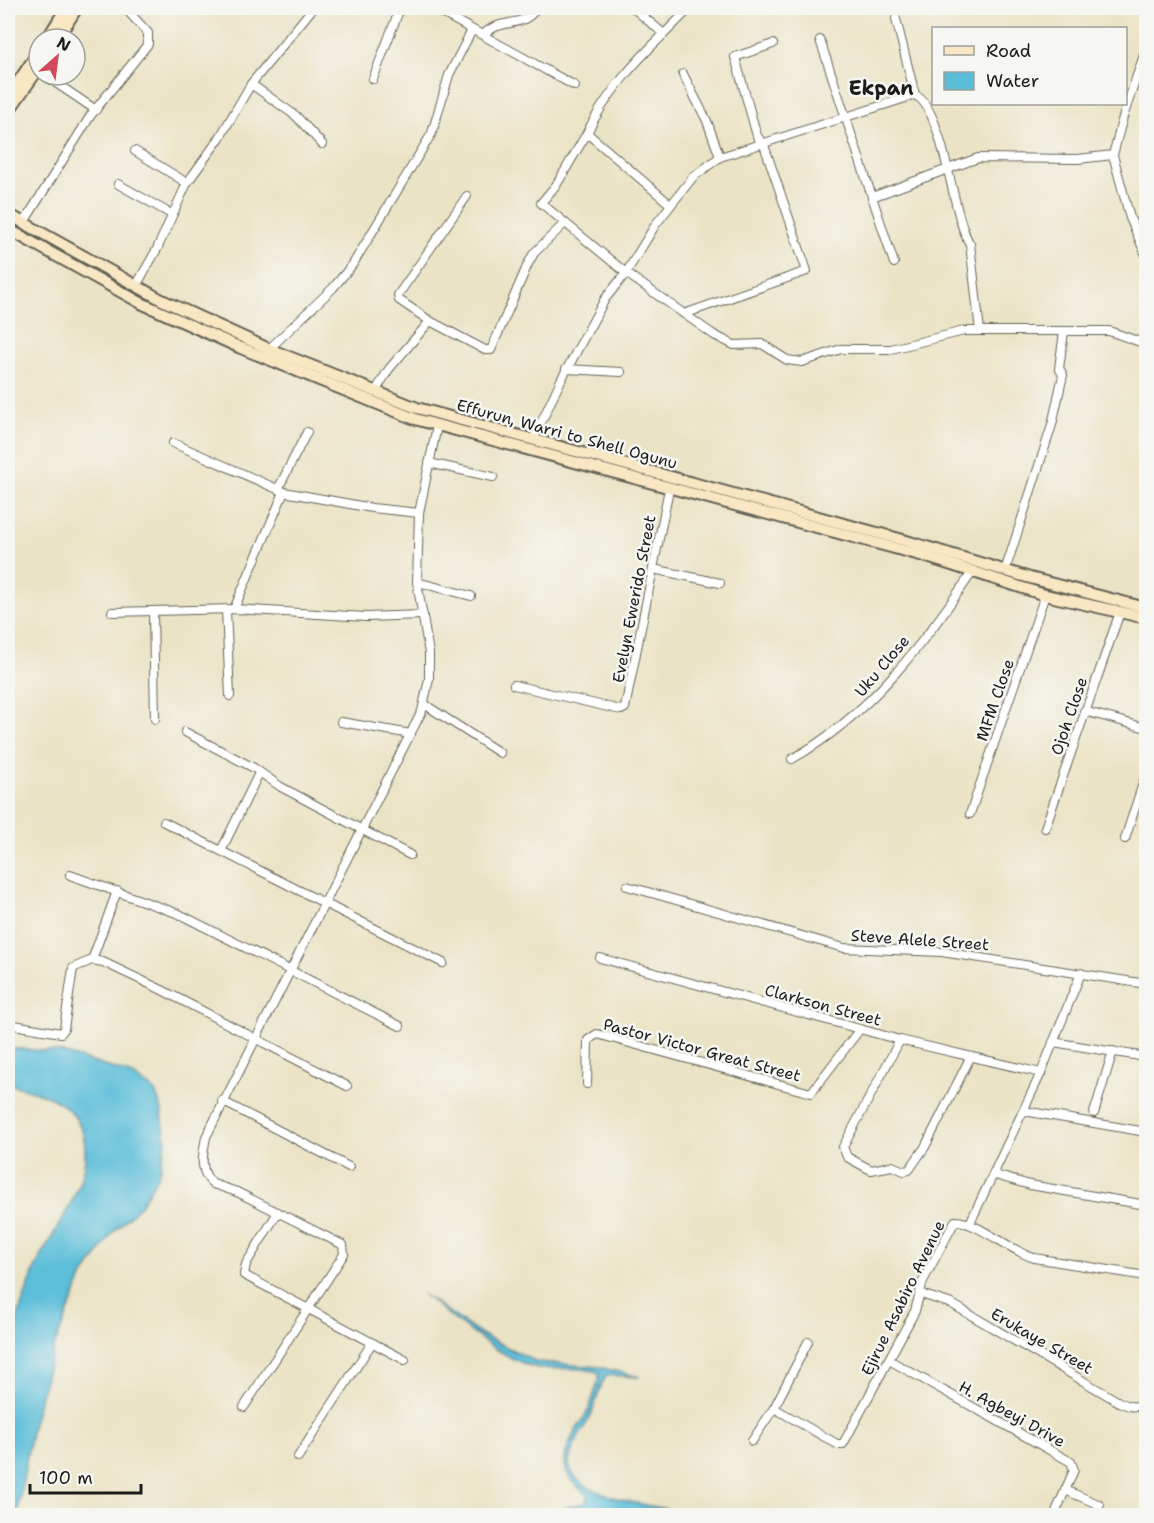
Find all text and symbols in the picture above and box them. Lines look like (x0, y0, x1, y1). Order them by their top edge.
north arrow (27, 27, 87, 87)
legend (932, 27, 1127, 105)
text: N (53, 32, 74, 56)
text: Road (986, 39, 1031, 63)
text: Water (986, 69, 1039, 93)
district label: Ekpan (848, 75, 914, 101)
street label: Effurun, Warri to Shell Ogunu (454, 394, 680, 474)
street label: Evelyn Ewerido Street (607, 513, 661, 685)
street label: Uku Close (850, 631, 914, 701)
street label: MFM Close (971, 656, 1019, 744)
street label: Ojoh Close (1046, 674, 1092, 758)
street label: Steve Alele Street (850, 925, 990, 955)
street label: Clarkson Street (762, 979, 884, 1031)
street label: Pastor Victor Great Street (601, 1013, 803, 1087)
street label: Ejirue Asabiro Avenue (856, 1217, 950, 1379)
street label: Erukaye Street (987, 1303, 1097, 1379)
street label: H. Agbeyi Drive (955, 1376, 1069, 1452)
scale bar (30, 1457, 141, 1495)
text: 100 m (39, 1466, 93, 1490)

